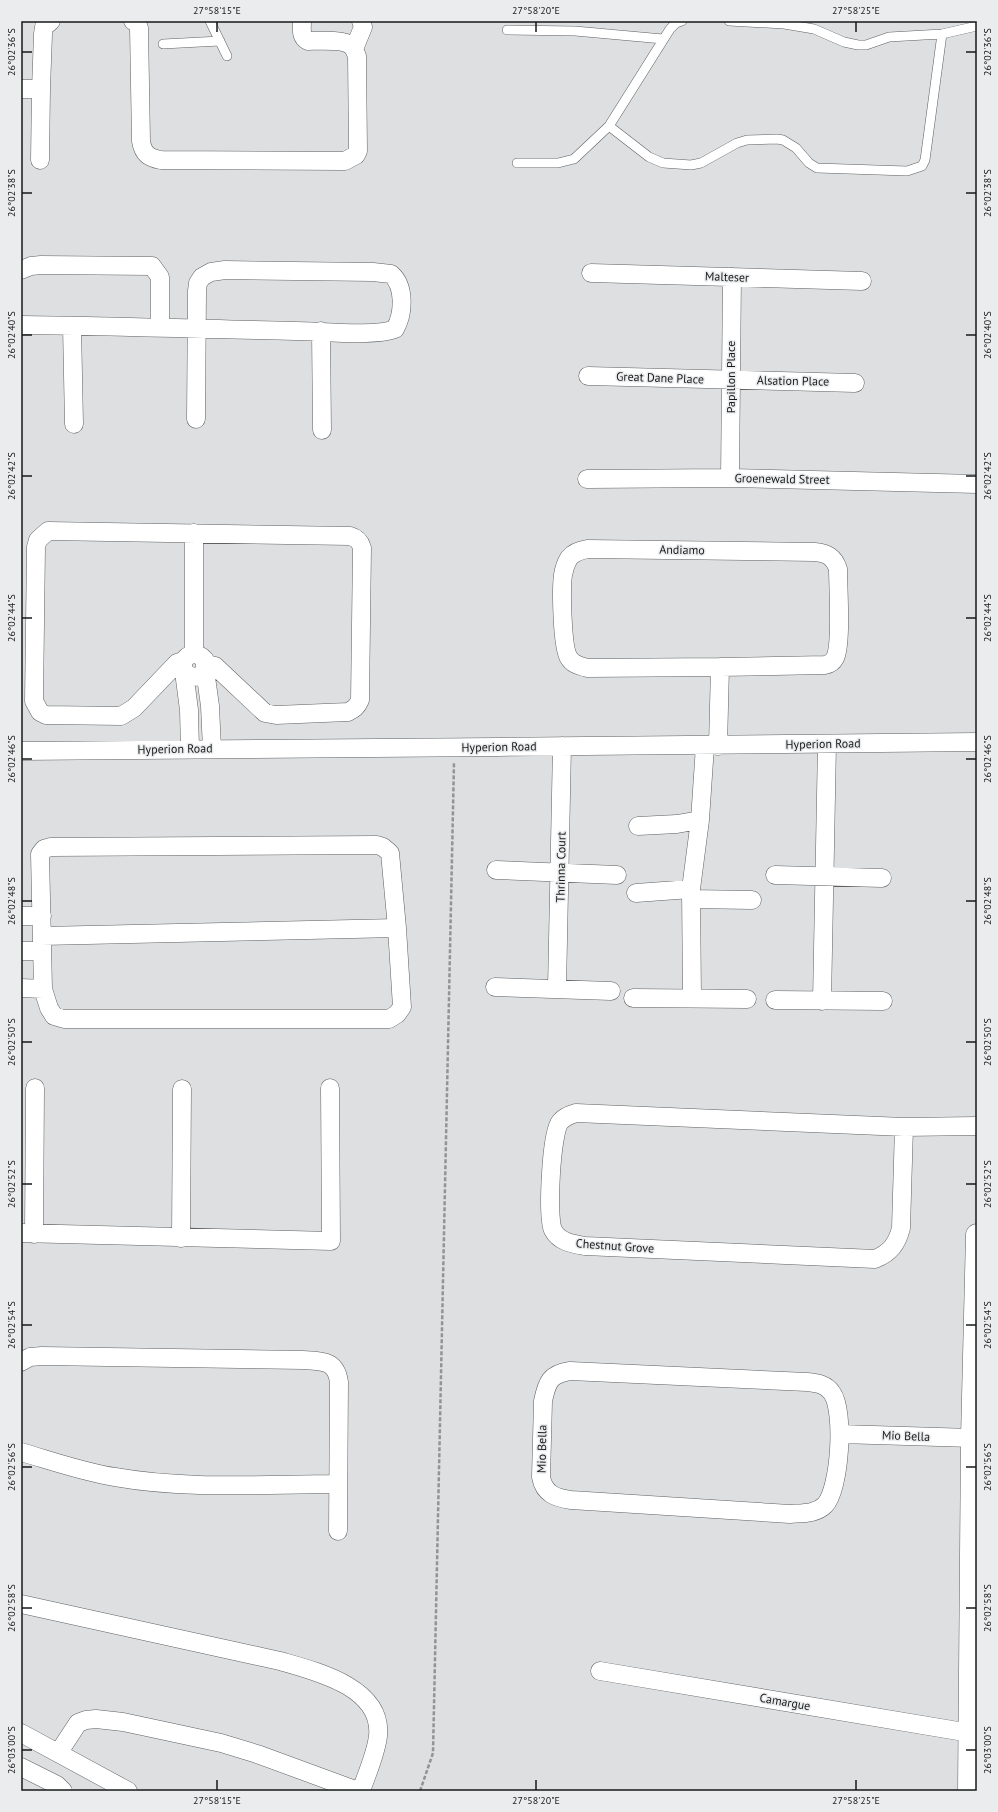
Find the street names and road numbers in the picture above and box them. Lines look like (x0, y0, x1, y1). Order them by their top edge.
street label: Malteser (705, 268, 749, 285)
street label: Papillon Place (723, 341, 738, 413)
street label: Great Dane Place (616, 368, 704, 387)
street label: Alsation Place (757, 372, 829, 389)
street label: Groenewald Street (734, 470, 830, 487)
street label: Andiamo (659, 542, 705, 557)
street label: Hyperion Road (785, 735, 861, 752)
street label: Hyperion Road (461, 738, 537, 755)
street label: Hyperion Road (137, 740, 213, 757)
street label: Thrinna Court (552, 832, 569, 902)
street label: Chestnut Grove (575, 1235, 655, 1256)
street label: Mio Bella (534, 1425, 549, 1473)
street label: Mio Bella (882, 1427, 931, 1444)
street label: Camargue (758, 1690, 812, 1713)

